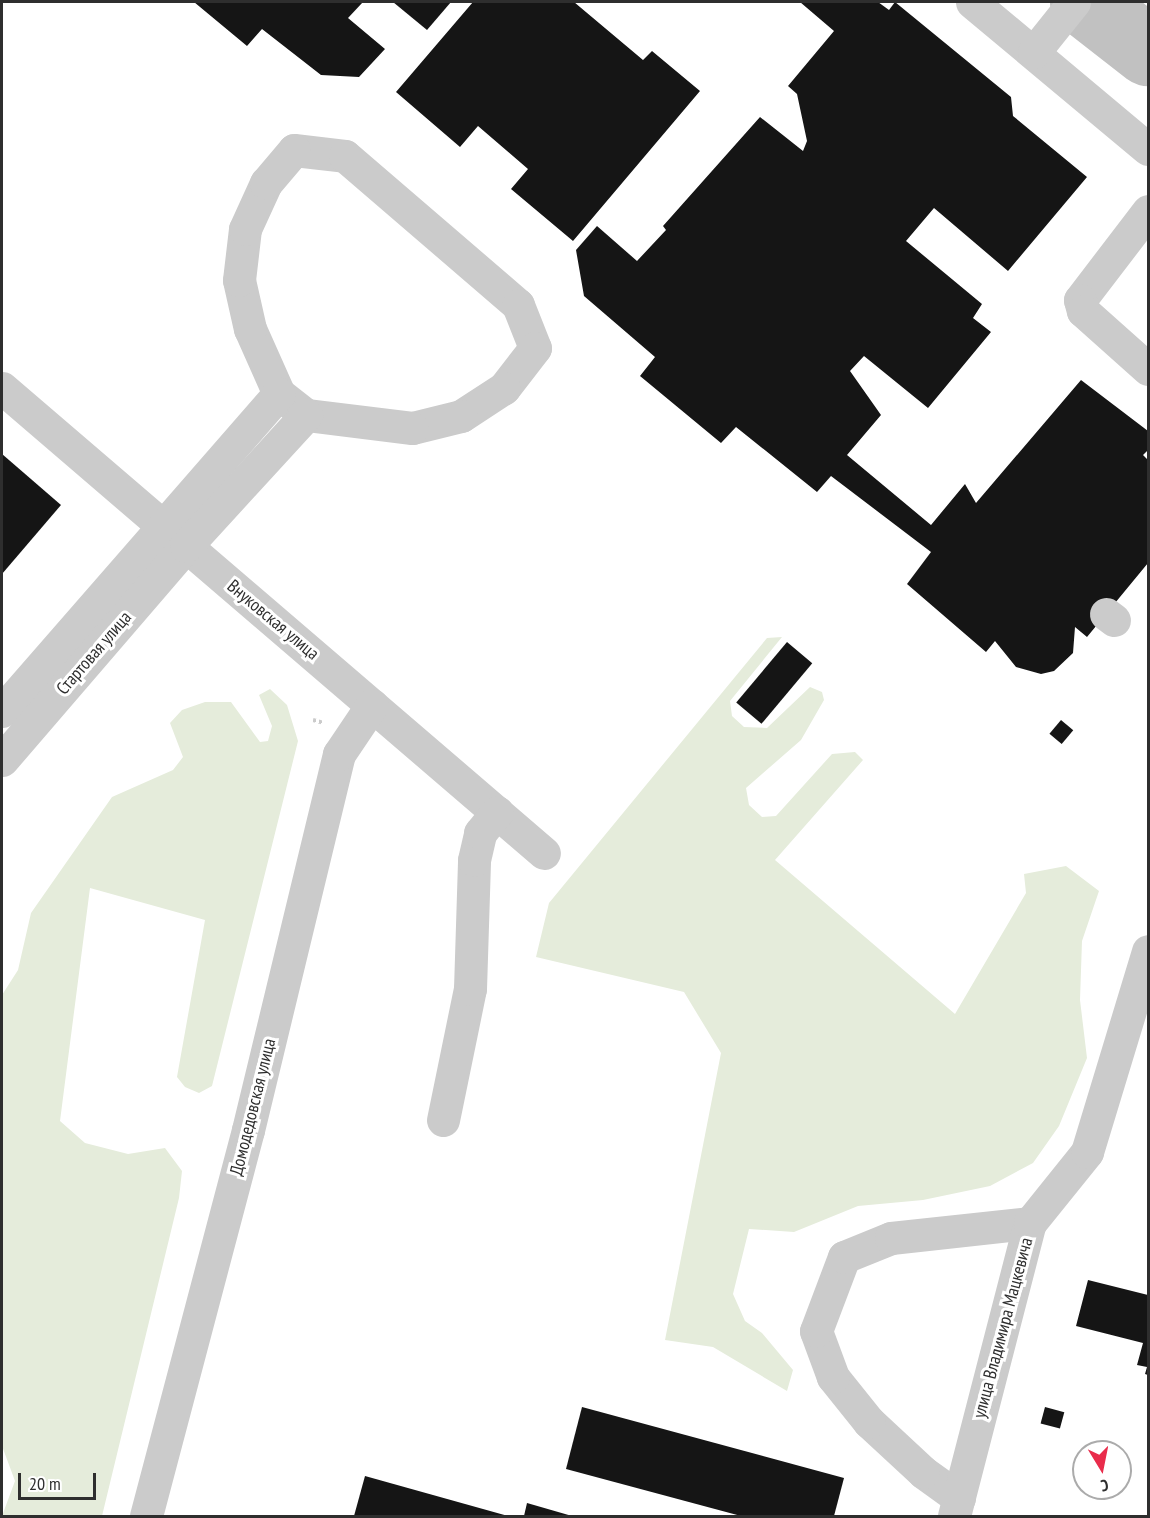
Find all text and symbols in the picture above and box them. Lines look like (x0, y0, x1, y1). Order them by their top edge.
street label: Внуковская улица (223, 575, 323, 665)
street label: Стартовая улица (52, 607, 136, 699)
street label: Домодедовская улица (226, 1036, 280, 1178)
street label: улица Владимира Мацкевича (968, 1235, 1038, 1421)
north arrow (1072, 1440, 1132, 1500)
scale bar (21, 1461, 99, 1499)
text: 20 m (29, 1472, 61, 1495)
text: С (1099, 1475, 1110, 1496)

